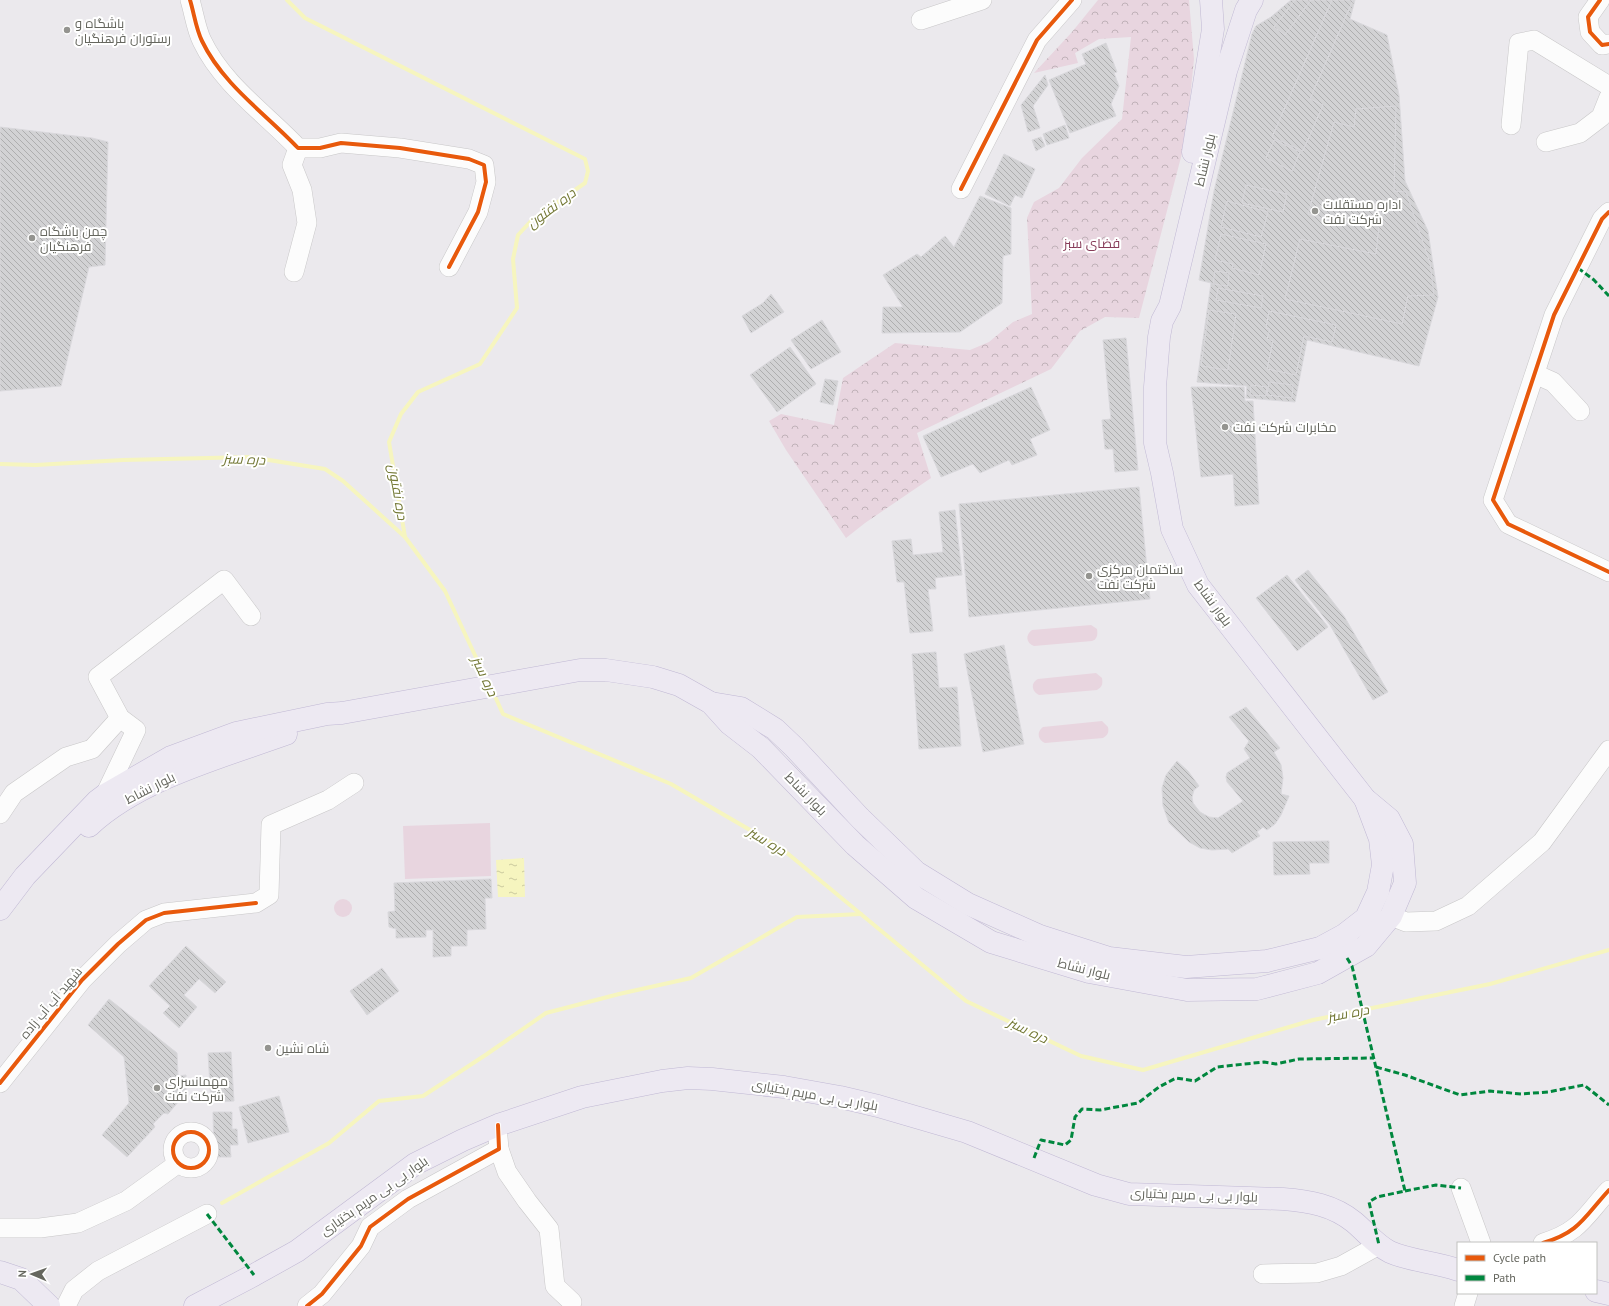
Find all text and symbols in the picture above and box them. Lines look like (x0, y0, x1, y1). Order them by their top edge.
place label: باشگاه و رستوران فرهنگیان (75, 15, 171, 47)
marker: باشگاه و رستوران فرهنگیان (62, 25, 72, 35)
street label: بلوار نشاط (1191, 132, 1219, 188)
water label: دره نفتون (523, 183, 580, 232)
place label: اداره مستقلات شرکت نفت (1323, 196, 1401, 228)
marker: اداره مستقلات شرکت نفت (1310, 206, 1320, 216)
place label: چمن باشگاه فرهنگیان (40, 223, 107, 255)
marker: چمن باشگاه فرهنگیان (27, 233, 37, 243)
park label: فضای سبز (1063, 235, 1120, 252)
place label: مخابرات شرکت نفت (1233, 419, 1337, 436)
marker: مخابرات شرکت نفت (1220, 422, 1230, 432)
water label: دره سبز (221, 449, 267, 469)
water label: دره نفتون (384, 463, 412, 523)
place label: ساختمان مرکزی شرکت نفت (1097, 561, 1183, 593)
marker: ساختمان مرکزی شرکت نفت (1084, 571, 1094, 581)
street label: بلوار نشاط (1190, 576, 1236, 630)
water label: دره سبز (467, 651, 503, 700)
street label: بلوار نشاط (122, 768, 178, 808)
street label: بلوار نشاط (781, 769, 831, 819)
water label: دره سبز (743, 821, 791, 860)
street label: بلوار نشاط (1056, 954, 1112, 984)
street label: شهید آب آب زاده (16, 964, 86, 1042)
water label: دره سبز (1324, 1000, 1372, 1026)
water label: دره سبز (1003, 1012, 1052, 1048)
place label: شاه نشین (276, 1040, 329, 1057)
marker: شاه نشین (263, 1043, 273, 1053)
place label: مهمانسرای شرکت نفت (165, 1073, 228, 1105)
street label: بلوار بی بی مریم بختیاری (750, 1076, 879, 1115)
marker: مهمانسرای شرکت نفت (152, 1083, 162, 1093)
street label: بلوار بی بی مریم بختیاری (317, 1152, 432, 1240)
street label: بلوار بی بی مریم بختیاری (1130, 1184, 1258, 1207)
legend (1457, 1242, 1597, 1294)
text: Cycle path (1493, 1250, 1546, 1265)
north arrow (12, 1254, 52, 1294)
text: N (15, 1270, 29, 1278)
text: Path (1493, 1270, 1516, 1285)

